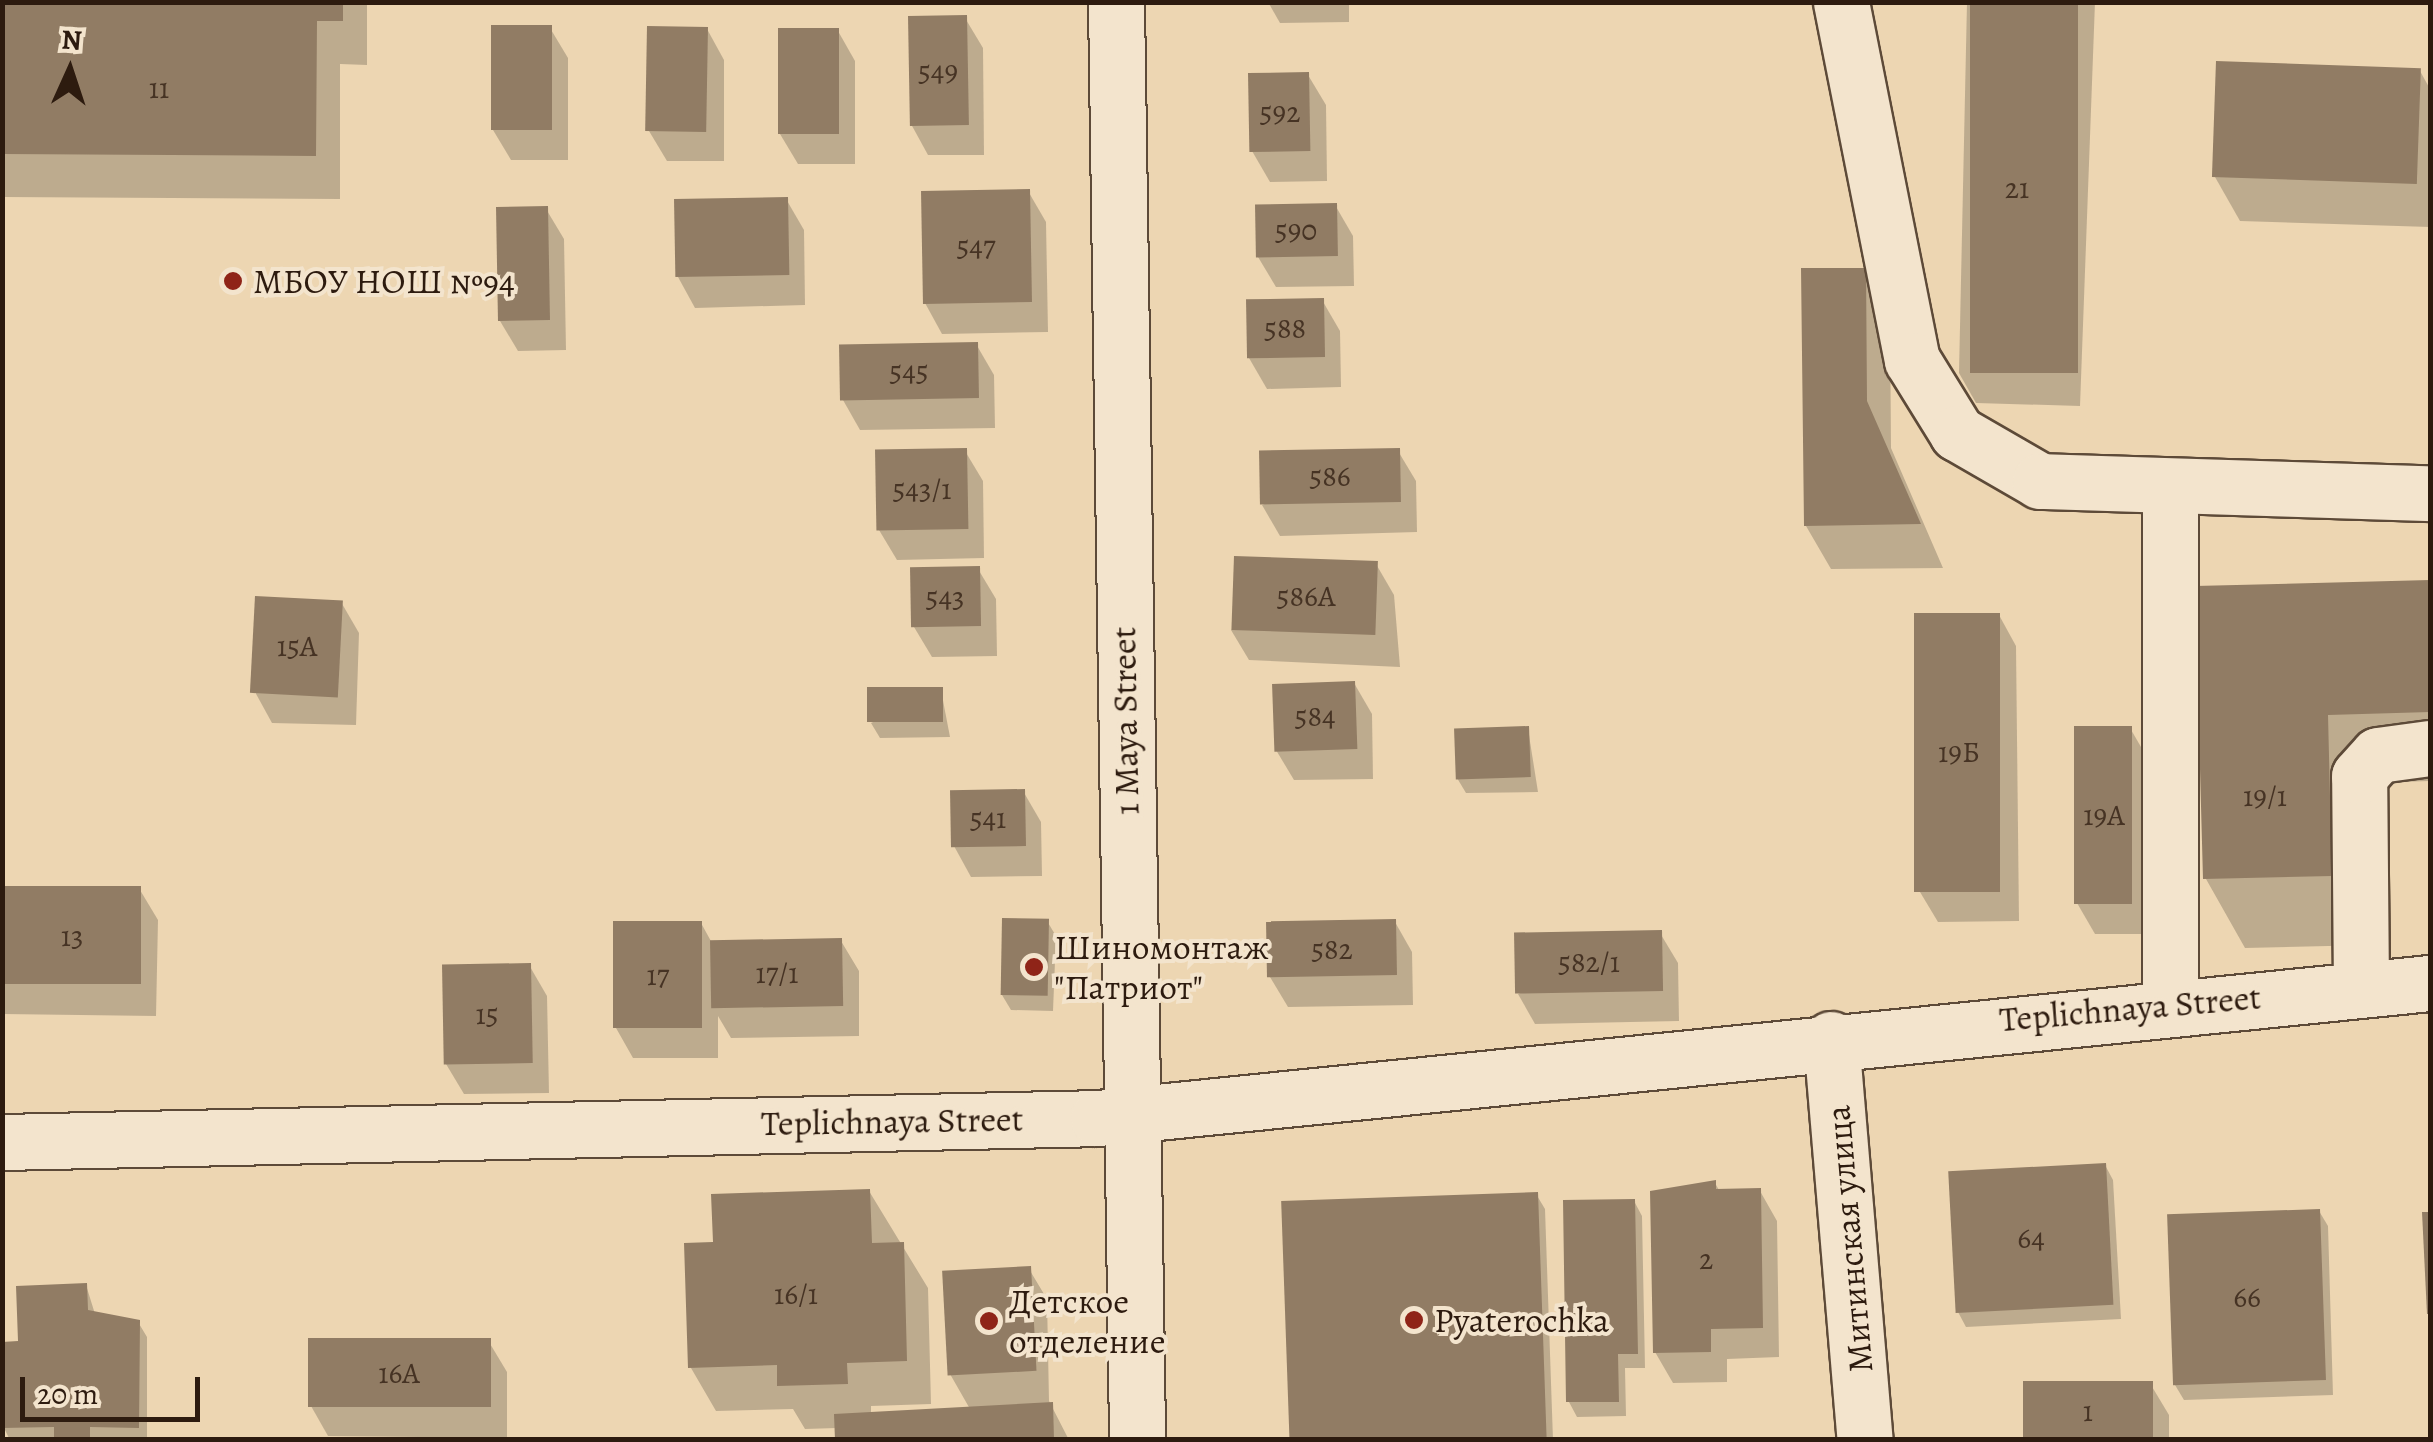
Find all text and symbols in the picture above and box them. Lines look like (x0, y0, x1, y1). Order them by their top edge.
north arrow (20, 20, 120, 120)
text: N (60, 21, 83, 60)
house number: 549 (918, 53, 958, 89)
house number: 11 (149, 70, 169, 106)
house number: 592 (1260, 94, 1300, 130)
house number: 21 (2005, 170, 2029, 206)
house number: 590 (1275, 212, 1317, 248)
house number: 547 (956, 228, 996, 264)
place label: МБОУ НОШ №94 (253, 260, 515, 302)
marker: МБОУ НОШ №94 (222, 270, 244, 292)
house number: 588 (1264, 310, 1306, 346)
house number: 545 (889, 353, 929, 389)
house number: 586 (1309, 458, 1351, 494)
house number: 543/1 (892, 471, 952, 507)
house number: 586А (1277, 578, 1335, 614)
house number: 543 (926, 579, 964, 615)
street label: 1 Maya Street (1102, 627, 1148, 815)
house number: 15А (277, 628, 317, 664)
house number: 584 (1294, 698, 1336, 734)
house number: 19Б (1938, 734, 1980, 770)
house number: 19/1 (2243, 778, 2287, 814)
house number: 19А (2083, 797, 2125, 833)
house number: 541 (970, 800, 1006, 836)
house number: 13 (61, 918, 83, 954)
place label: Шиномонтаж "Патриот" (1054, 926, 1269, 1008)
house number: 582 (1311, 931, 1353, 967)
house number: 582/1 (1558, 944, 1620, 980)
house number: 17/1 (756, 955, 798, 991)
marker: Шиномонтаж "Патриот" (1023, 956, 1045, 978)
house number: 17 (647, 957, 669, 993)
street label: Teplichnaya Street (1998, 976, 2262, 1040)
house number: 15 (475, 996, 499, 1032)
street label: Teplichnaya Street (761, 1098, 1023, 1144)
street label: Митинская улица (1816, 1104, 1882, 1374)
house number: 64 (2017, 1220, 2045, 1256)
house number: 2 (1699, 1241, 1713, 1277)
house number: 16/1 (774, 1276, 818, 1312)
house number: 66 (2233, 1279, 2261, 1315)
place label: Детское отделение (1009, 1280, 1166, 1362)
place label: Pyaterochka (1434, 1299, 1609, 1341)
marker: Pyaterochka (1403, 1309, 1425, 1331)
marker: Детское отделение (978, 1310, 1000, 1332)
house number: 16А (378, 1355, 420, 1391)
scale bar (25, 1357, 205, 1419)
text: 20 m (37, 1374, 98, 1414)
house number: 1 (2083, 1393, 2093, 1429)

